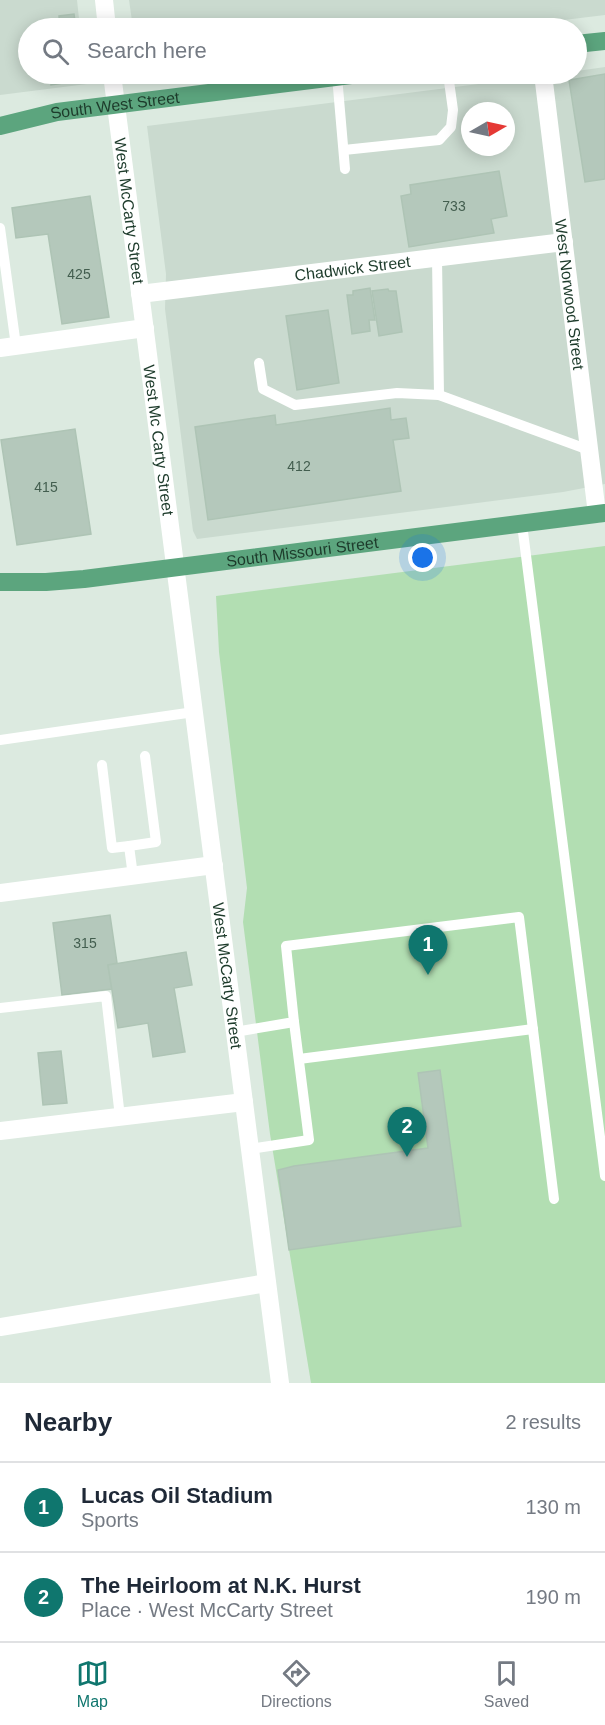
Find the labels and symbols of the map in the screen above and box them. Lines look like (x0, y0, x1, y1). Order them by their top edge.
street label: South West Street (49, 88, 181, 122)
north arrow (461, 102, 515, 156)
street label: West McCarty Street (112, 137, 147, 286)
house number: 733 (442, 198, 466, 214)
street label: West Norwood Street (552, 218, 588, 371)
street label: Chadwick Street (294, 252, 412, 283)
house number: 425 (67, 266, 91, 282)
street label: West Mc Carty Street (141, 364, 177, 517)
house number: 412 (287, 458, 311, 474)
house number: 415 (34, 479, 58, 495)
street label: South Missouri Street (225, 533, 380, 569)
your location (408, 543, 437, 572)
street label: West McCarty Street (210, 901, 246, 1050)
pin: 1 (408, 926, 448, 975)
house number: 315 (73, 935, 97, 951)
pin: 2 (388, 1108, 426, 1157)

